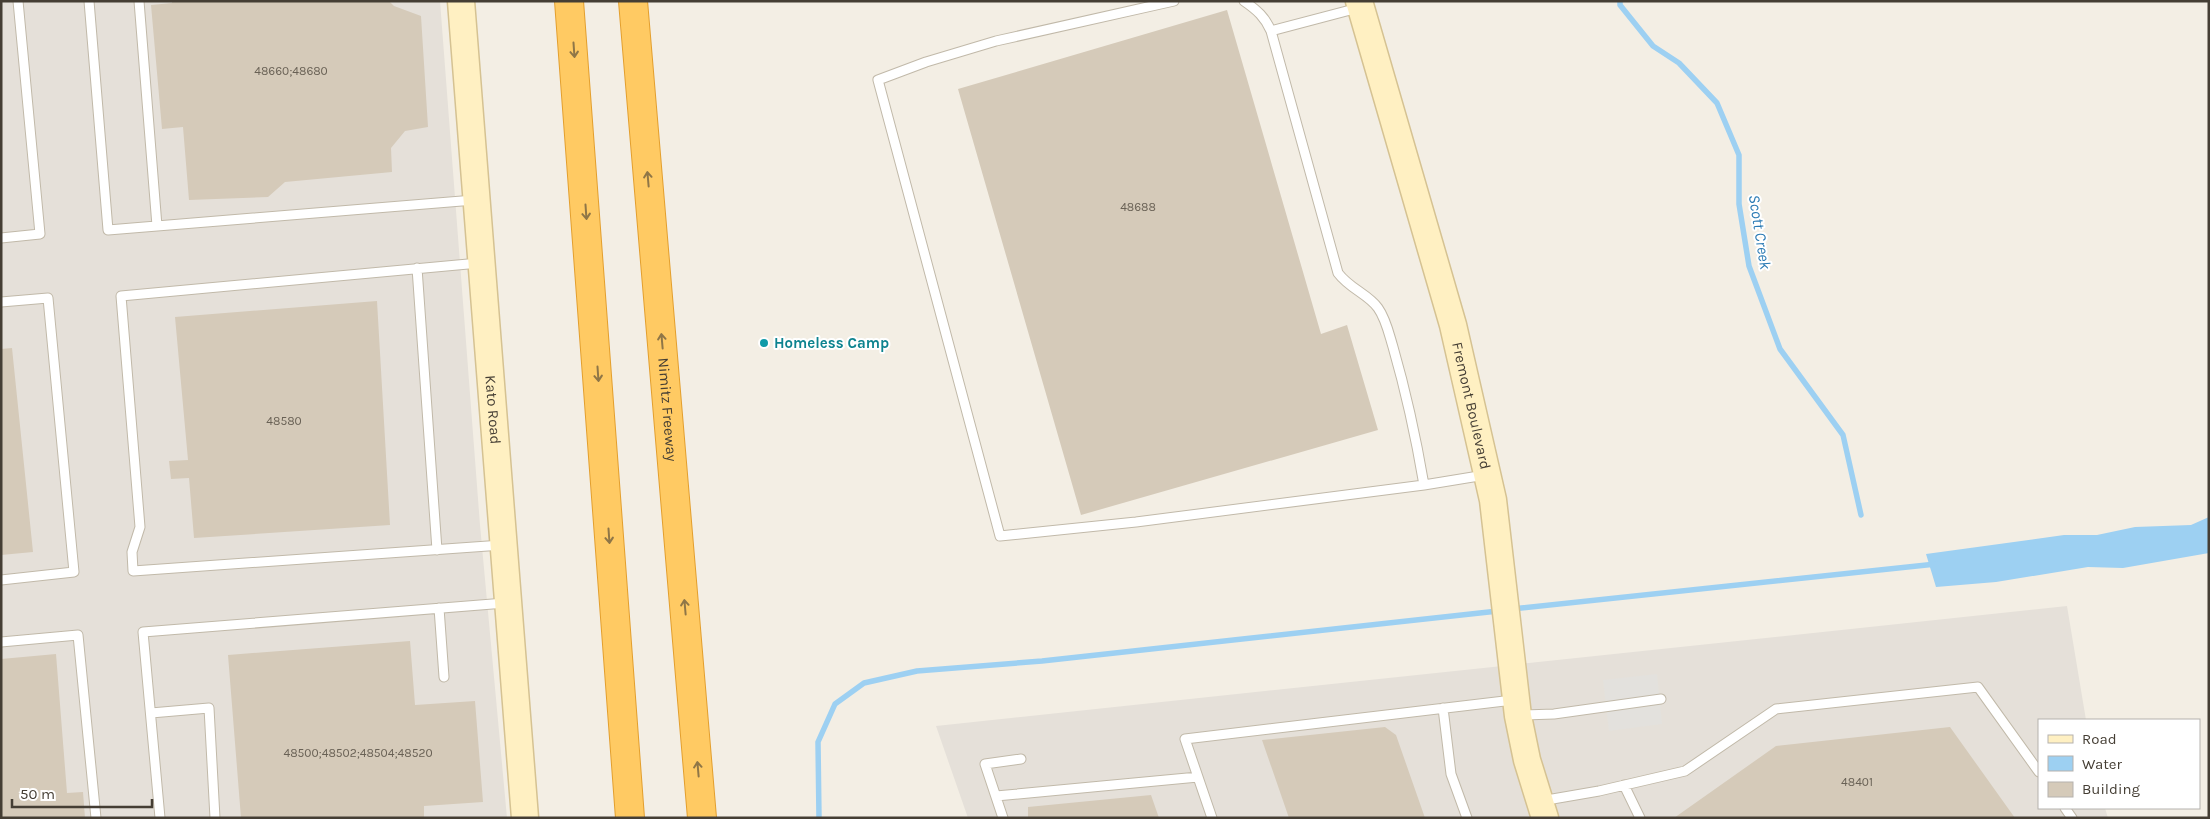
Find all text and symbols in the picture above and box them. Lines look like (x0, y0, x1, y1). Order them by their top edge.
one-way arrow (569, 42, 578, 58)
house number: 48660;48680 (254, 64, 328, 78)
one-way arrow (644, 171, 653, 187)
water label: Scott Creek (1745, 193, 1775, 272)
house number: 48688 (1120, 200, 1156, 214)
one-way arrow (581, 204, 590, 220)
one-way arrow (657, 333, 667, 349)
place label: Homeless Camp (774, 334, 889, 352)
marker: Homeless Camp (758, 337, 770, 349)
street label: Fremont Boulevard (1448, 340, 1495, 471)
street label: Nimitz Freeway (654, 357, 681, 462)
one-way arrow (593, 366, 602, 382)
street label: Kato Road (481, 374, 505, 445)
house number: 48580 (266, 414, 302, 428)
one-way arrow (605, 528, 614, 544)
one-way arrow (680, 600, 689, 616)
legend (2038, 719, 2200, 809)
text: Road (2082, 730, 2117, 748)
house number: 48500;48502;48504;48520 (283, 746, 433, 760)
text: Water (2082, 755, 2123, 773)
one-way arrow (694, 761, 703, 777)
house number: 48401 (1841, 775, 1873, 789)
scale bar (12, 776, 152, 808)
text: Building (2082, 780, 2140, 798)
text: 50 m (20, 785, 55, 803)

